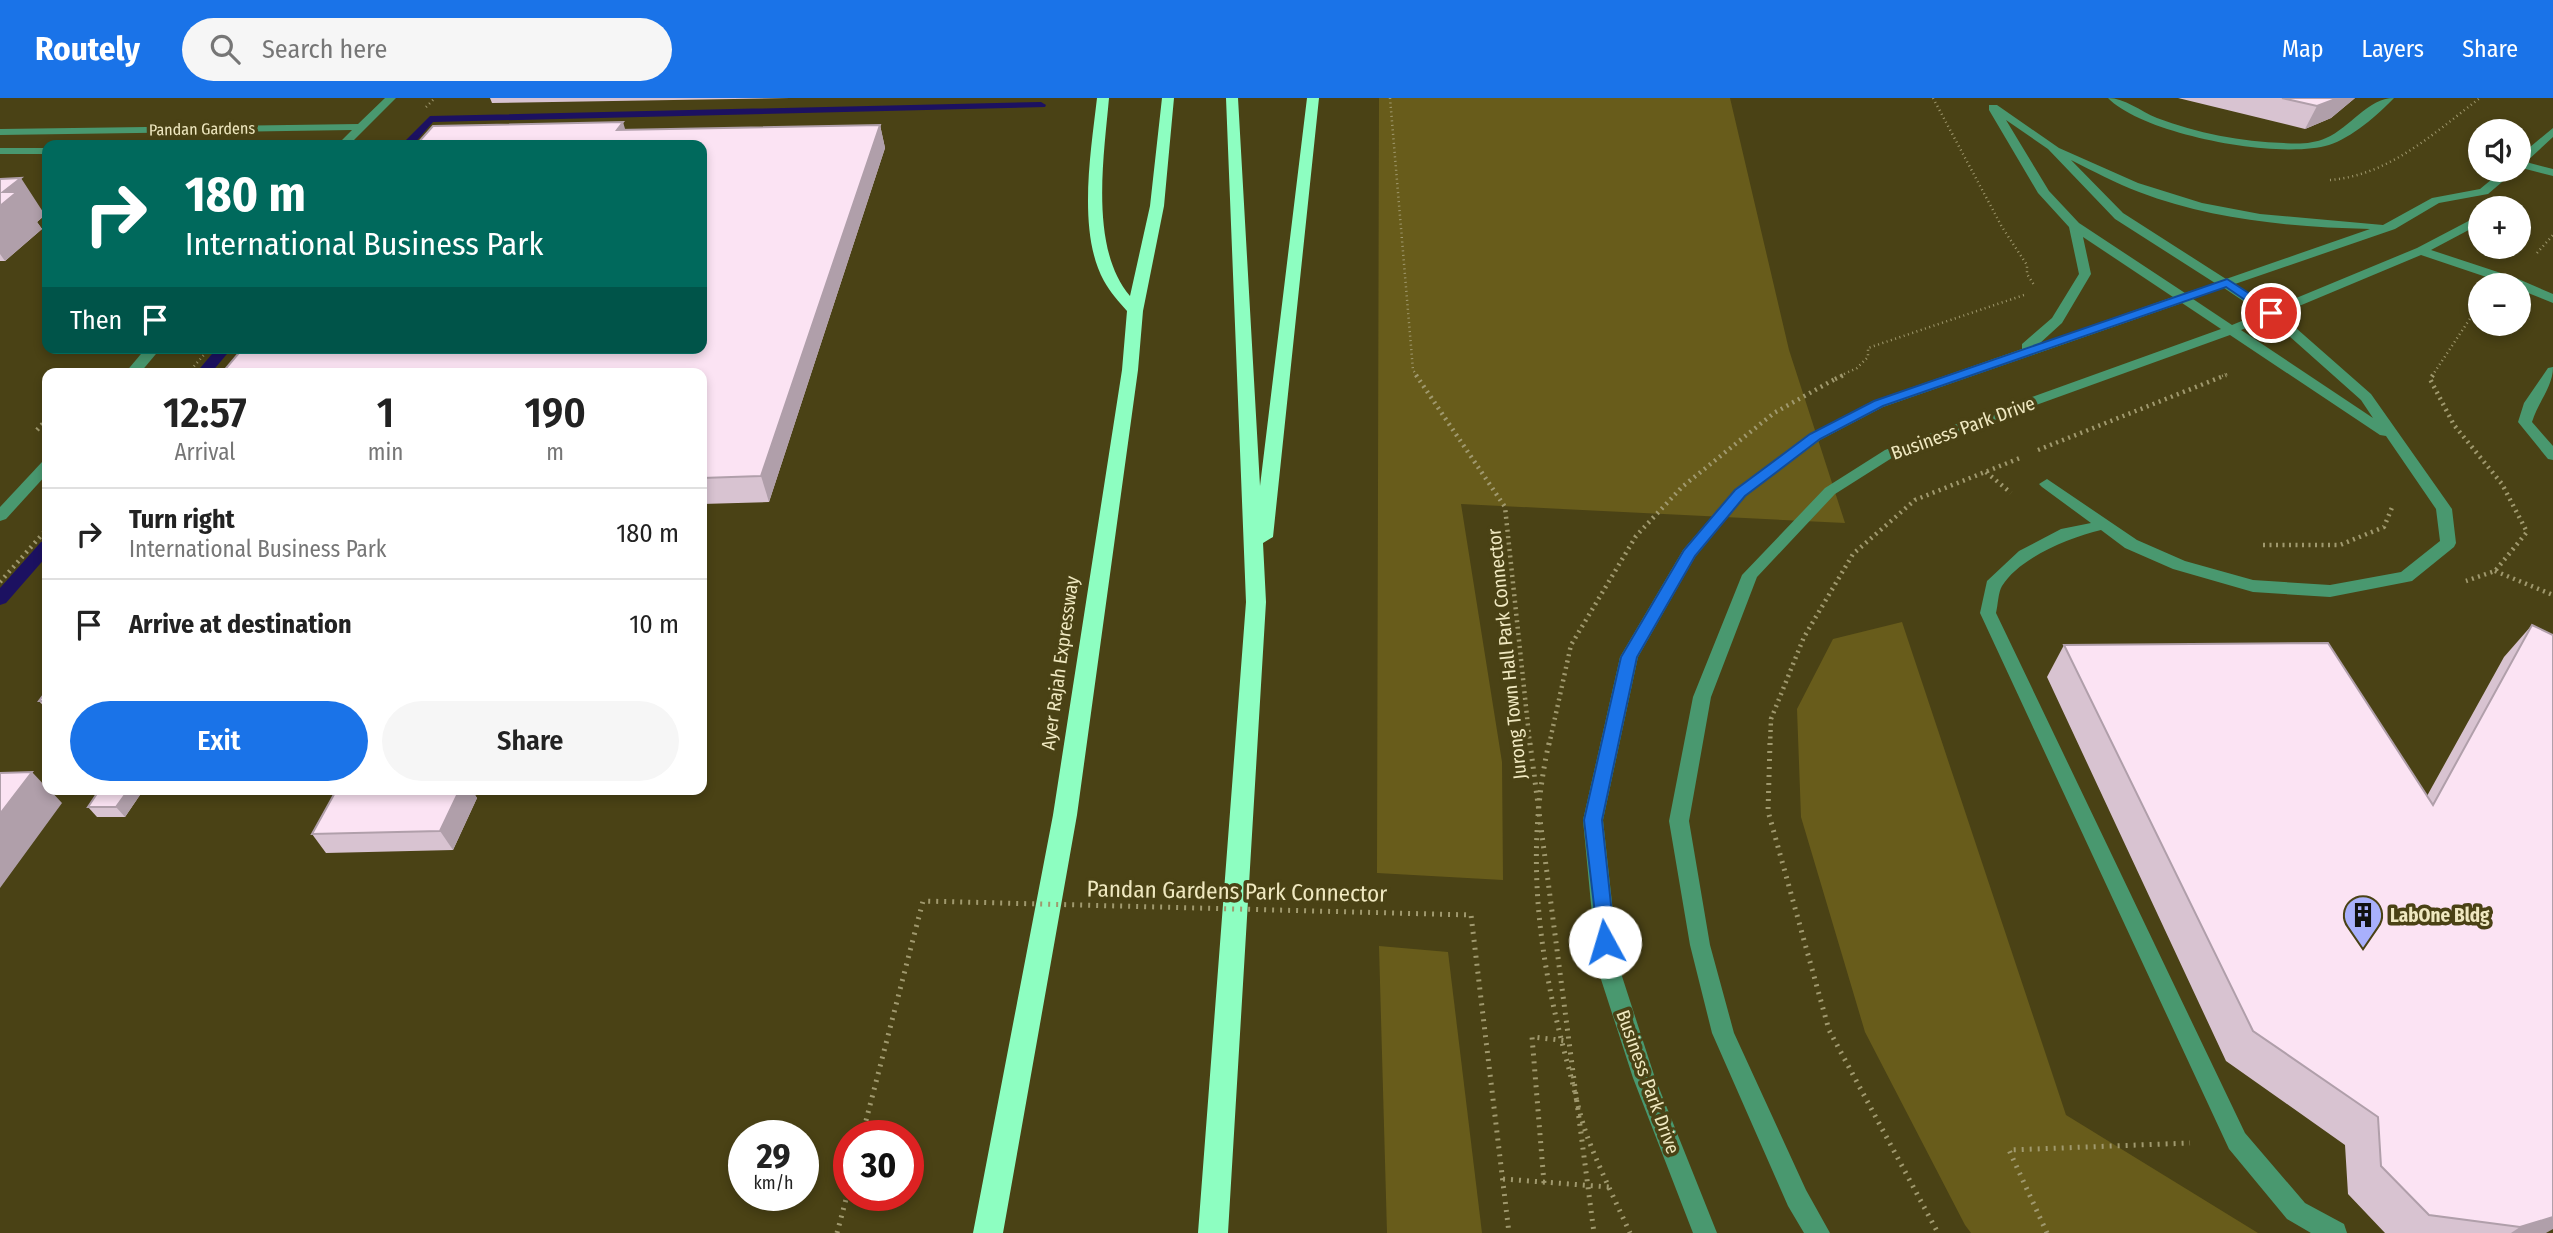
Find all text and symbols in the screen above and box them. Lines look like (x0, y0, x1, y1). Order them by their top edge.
search box (182, 18, 672, 81)
text: Routely (35, 29, 140, 69)
icon: search (206, 30, 244, 68)
text: Search here (262, 34, 387, 65)
text: Map (2282, 35, 2324, 63)
text: Layers (2362, 35, 2424, 63)
text: Share (2462, 35, 2518, 63)
street label: Pandan Gardens (149, 119, 255, 139)
map controls (2468, 119, 2531, 336)
button: sound (2468, 119, 2531, 182)
text: 180 m (185, 165, 306, 224)
icon: right (70, 168, 161, 259)
button: + (2468, 196, 2531, 259)
text: International Business Park (185, 225, 543, 263)
button: − (2468, 273, 2531, 336)
pin (2241, 283, 2301, 343)
icon: arrive (2252, 294, 2290, 332)
icon: arrive (136, 301, 174, 339)
text: Then (70, 305, 122, 336)
text: 12:57 (163, 388, 247, 438)
text: 1 (377, 388, 394, 438)
text: 190 (524, 388, 586, 438)
street label: Business Park Drive (1888, 391, 2038, 465)
text: Arrival (174, 438, 235, 466)
text: min (368, 438, 403, 466)
text: m (546, 438, 564, 466)
text: Turn right (129, 504, 235, 535)
icon: right (70, 515, 108, 553)
text: 180 m (616, 518, 679, 549)
street label: Jurong Town Hall Park Connector (1482, 527, 1532, 781)
text: International Business Park (129, 535, 387, 563)
street label: Ayer Rajah Expressway (1036, 574, 1084, 751)
icon: arrive (70, 606, 108, 644)
text: Arrive at destination (129, 609, 352, 640)
text: 10 m (629, 609, 679, 640)
button: Exit (70, 701, 368, 781)
button: Share (382, 701, 679, 781)
street label: Pandan Gardens Park Connector (1087, 874, 1387, 908)
building icon: LabOne Bldg (2342, 894, 2384, 949)
place label: LabOne Bldg (2390, 904, 2490, 927)
position arrow (1568, 905, 1642, 979)
street label: Business Park Drive (1611, 1007, 1685, 1157)
speed limit sign: 30 (833, 1120, 924, 1211)
text: 29 (756, 1135, 791, 1177)
text: km/h (753, 1172, 794, 1194)

